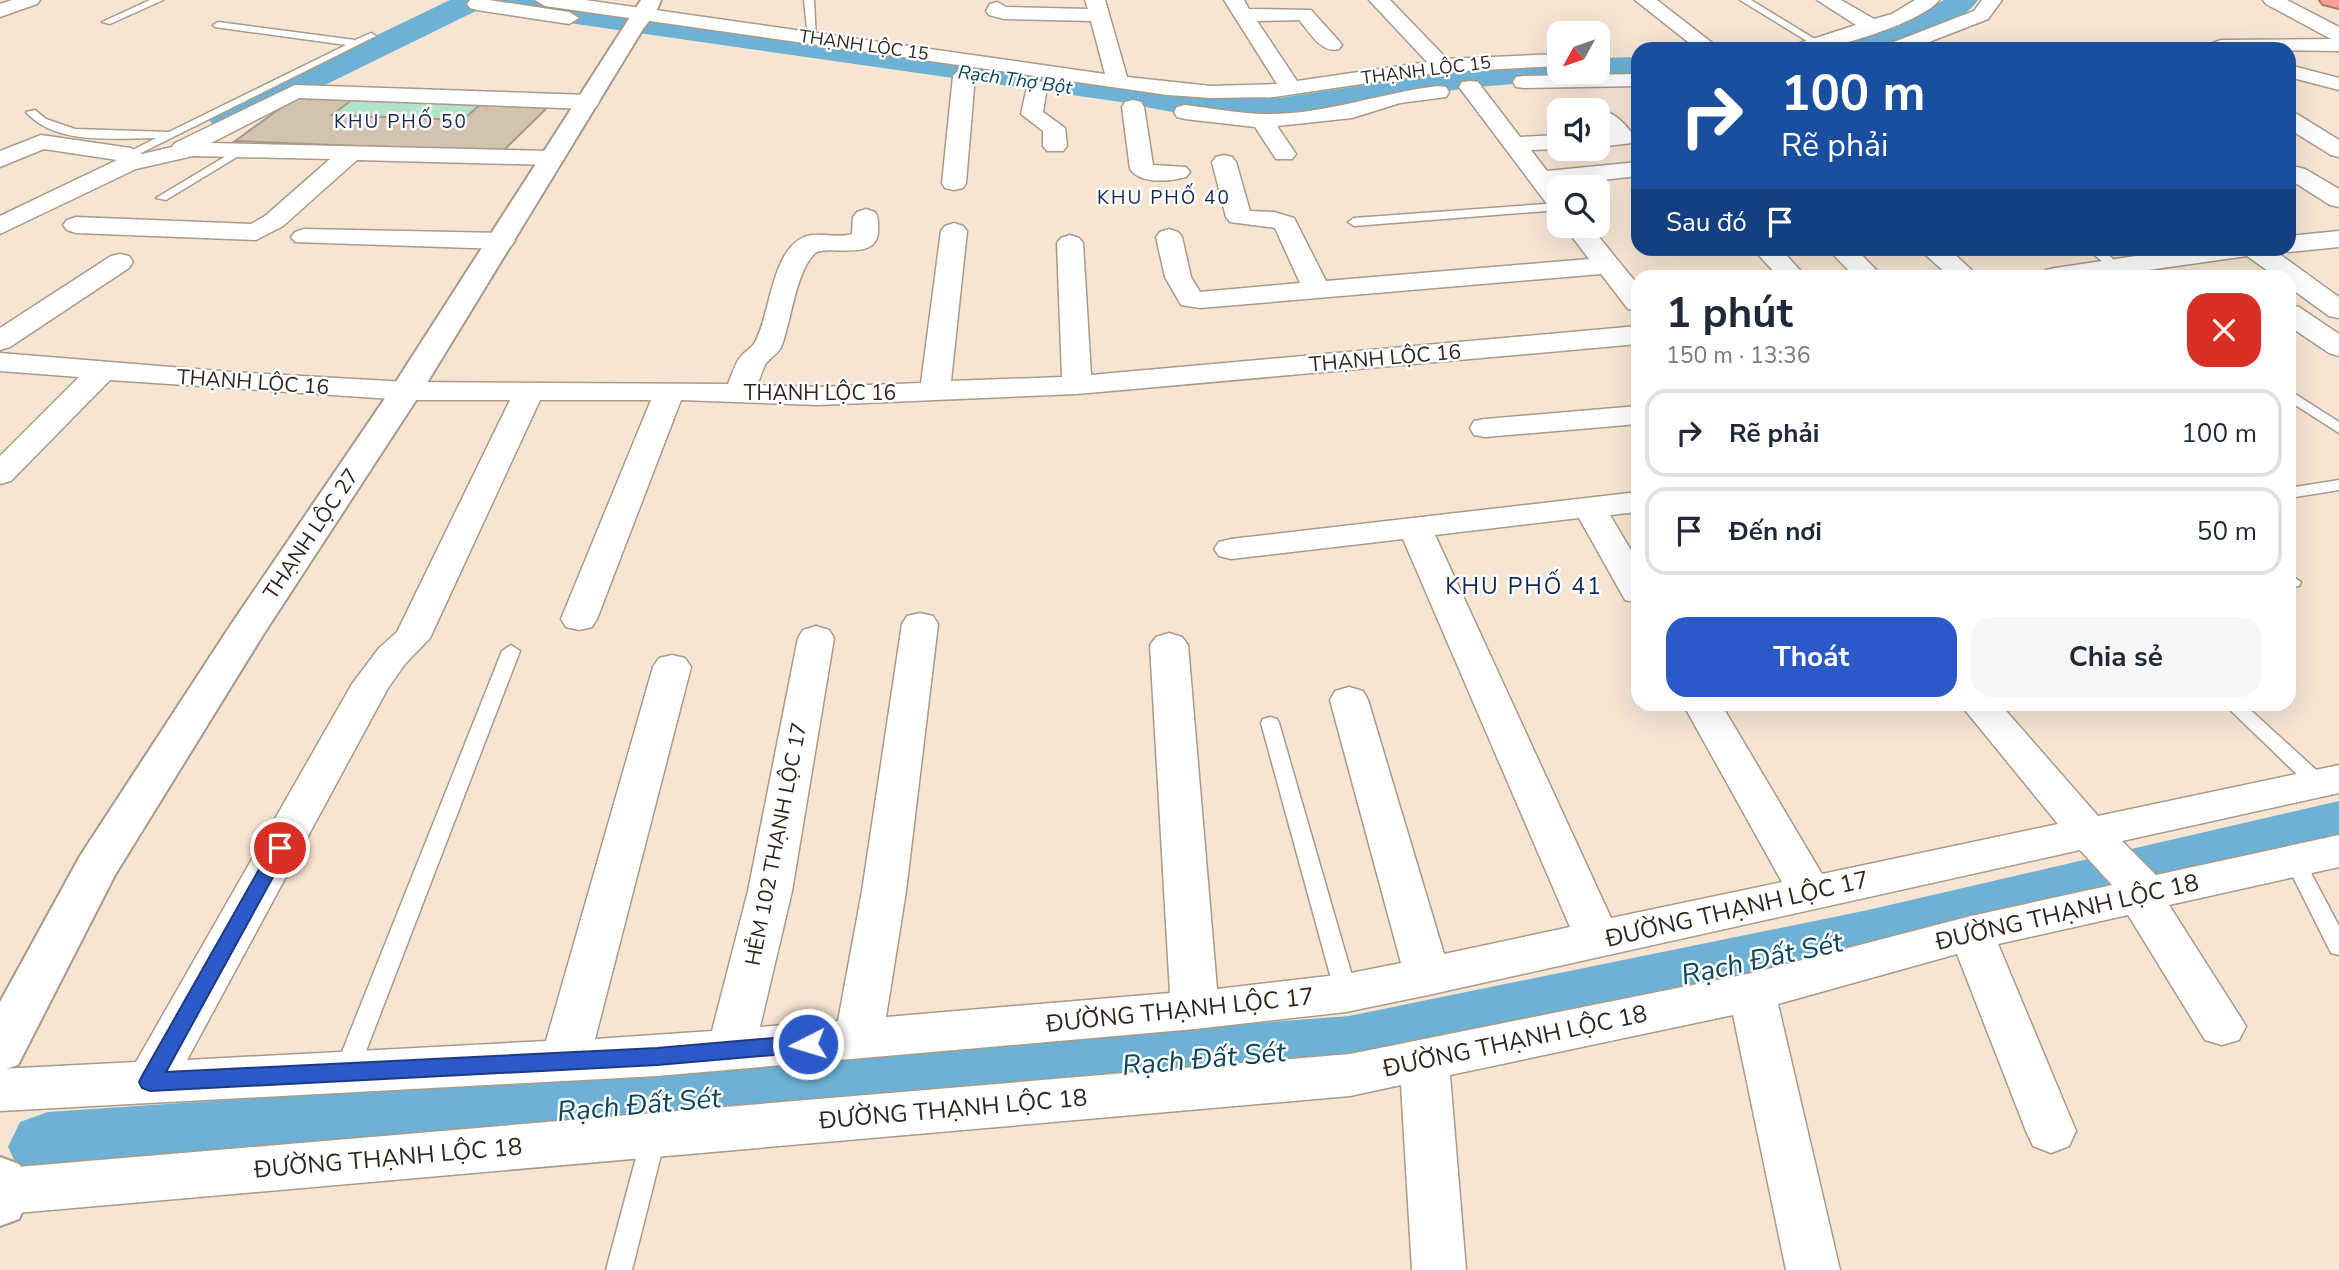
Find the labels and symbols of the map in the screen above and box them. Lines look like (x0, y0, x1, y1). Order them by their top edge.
north arrow (1547, 21, 1610, 84)
street label: THẠNH LỘC 15 (798, 24, 930, 66)
street label: THẠNH LỘC 15 (1360, 50, 1492, 90)
water label: Rạch Thợ Bột (956, 59, 1075, 101)
district label: KHU PHỐ 50 (334, 107, 468, 135)
district label: KHU PHỐ 40 (1097, 183, 1231, 211)
street label: THẠNH LỘC 16 (1308, 337, 1462, 379)
street label: THẠNH LỘC 16 (176, 363, 330, 401)
street label: THẠNH LỘC 16 (744, 379, 896, 407)
street label: THẠNH LỘC 27 (257, 463, 365, 605)
district label: KHU PHỐ 41 (1445, 569, 1603, 602)
street label: HẺM 102 THẠNH LỘC 17 (739, 720, 813, 968)
pin (250, 818, 310, 878)
street label: ĐƯỜNG THẠNH LỘC 17 (1601, 863, 1872, 955)
street label: ĐƯỜNG THẠNH LỘC 18 (1931, 866, 2202, 958)
water label: Rạch Đất Sét (1678, 923, 1847, 995)
street label: ĐƯỜNG THẠNH LỘC 17 (1043, 980, 1316, 1040)
street label: ĐƯỜNG THẠNH LỘC 18 (1379, 997, 1650, 1085)
position arrow (771, 1007, 845, 1081)
water label: Rạch Đất Sét (1121, 1033, 1289, 1085)
water label: Rạch Đất Sét (556, 1079, 724, 1131)
street label: ĐƯỜNG THẠNH LỘC 18 (817, 1081, 1088, 1137)
street label: ĐƯỜNG THẠNH LỘC 18 (252, 1130, 523, 1186)

